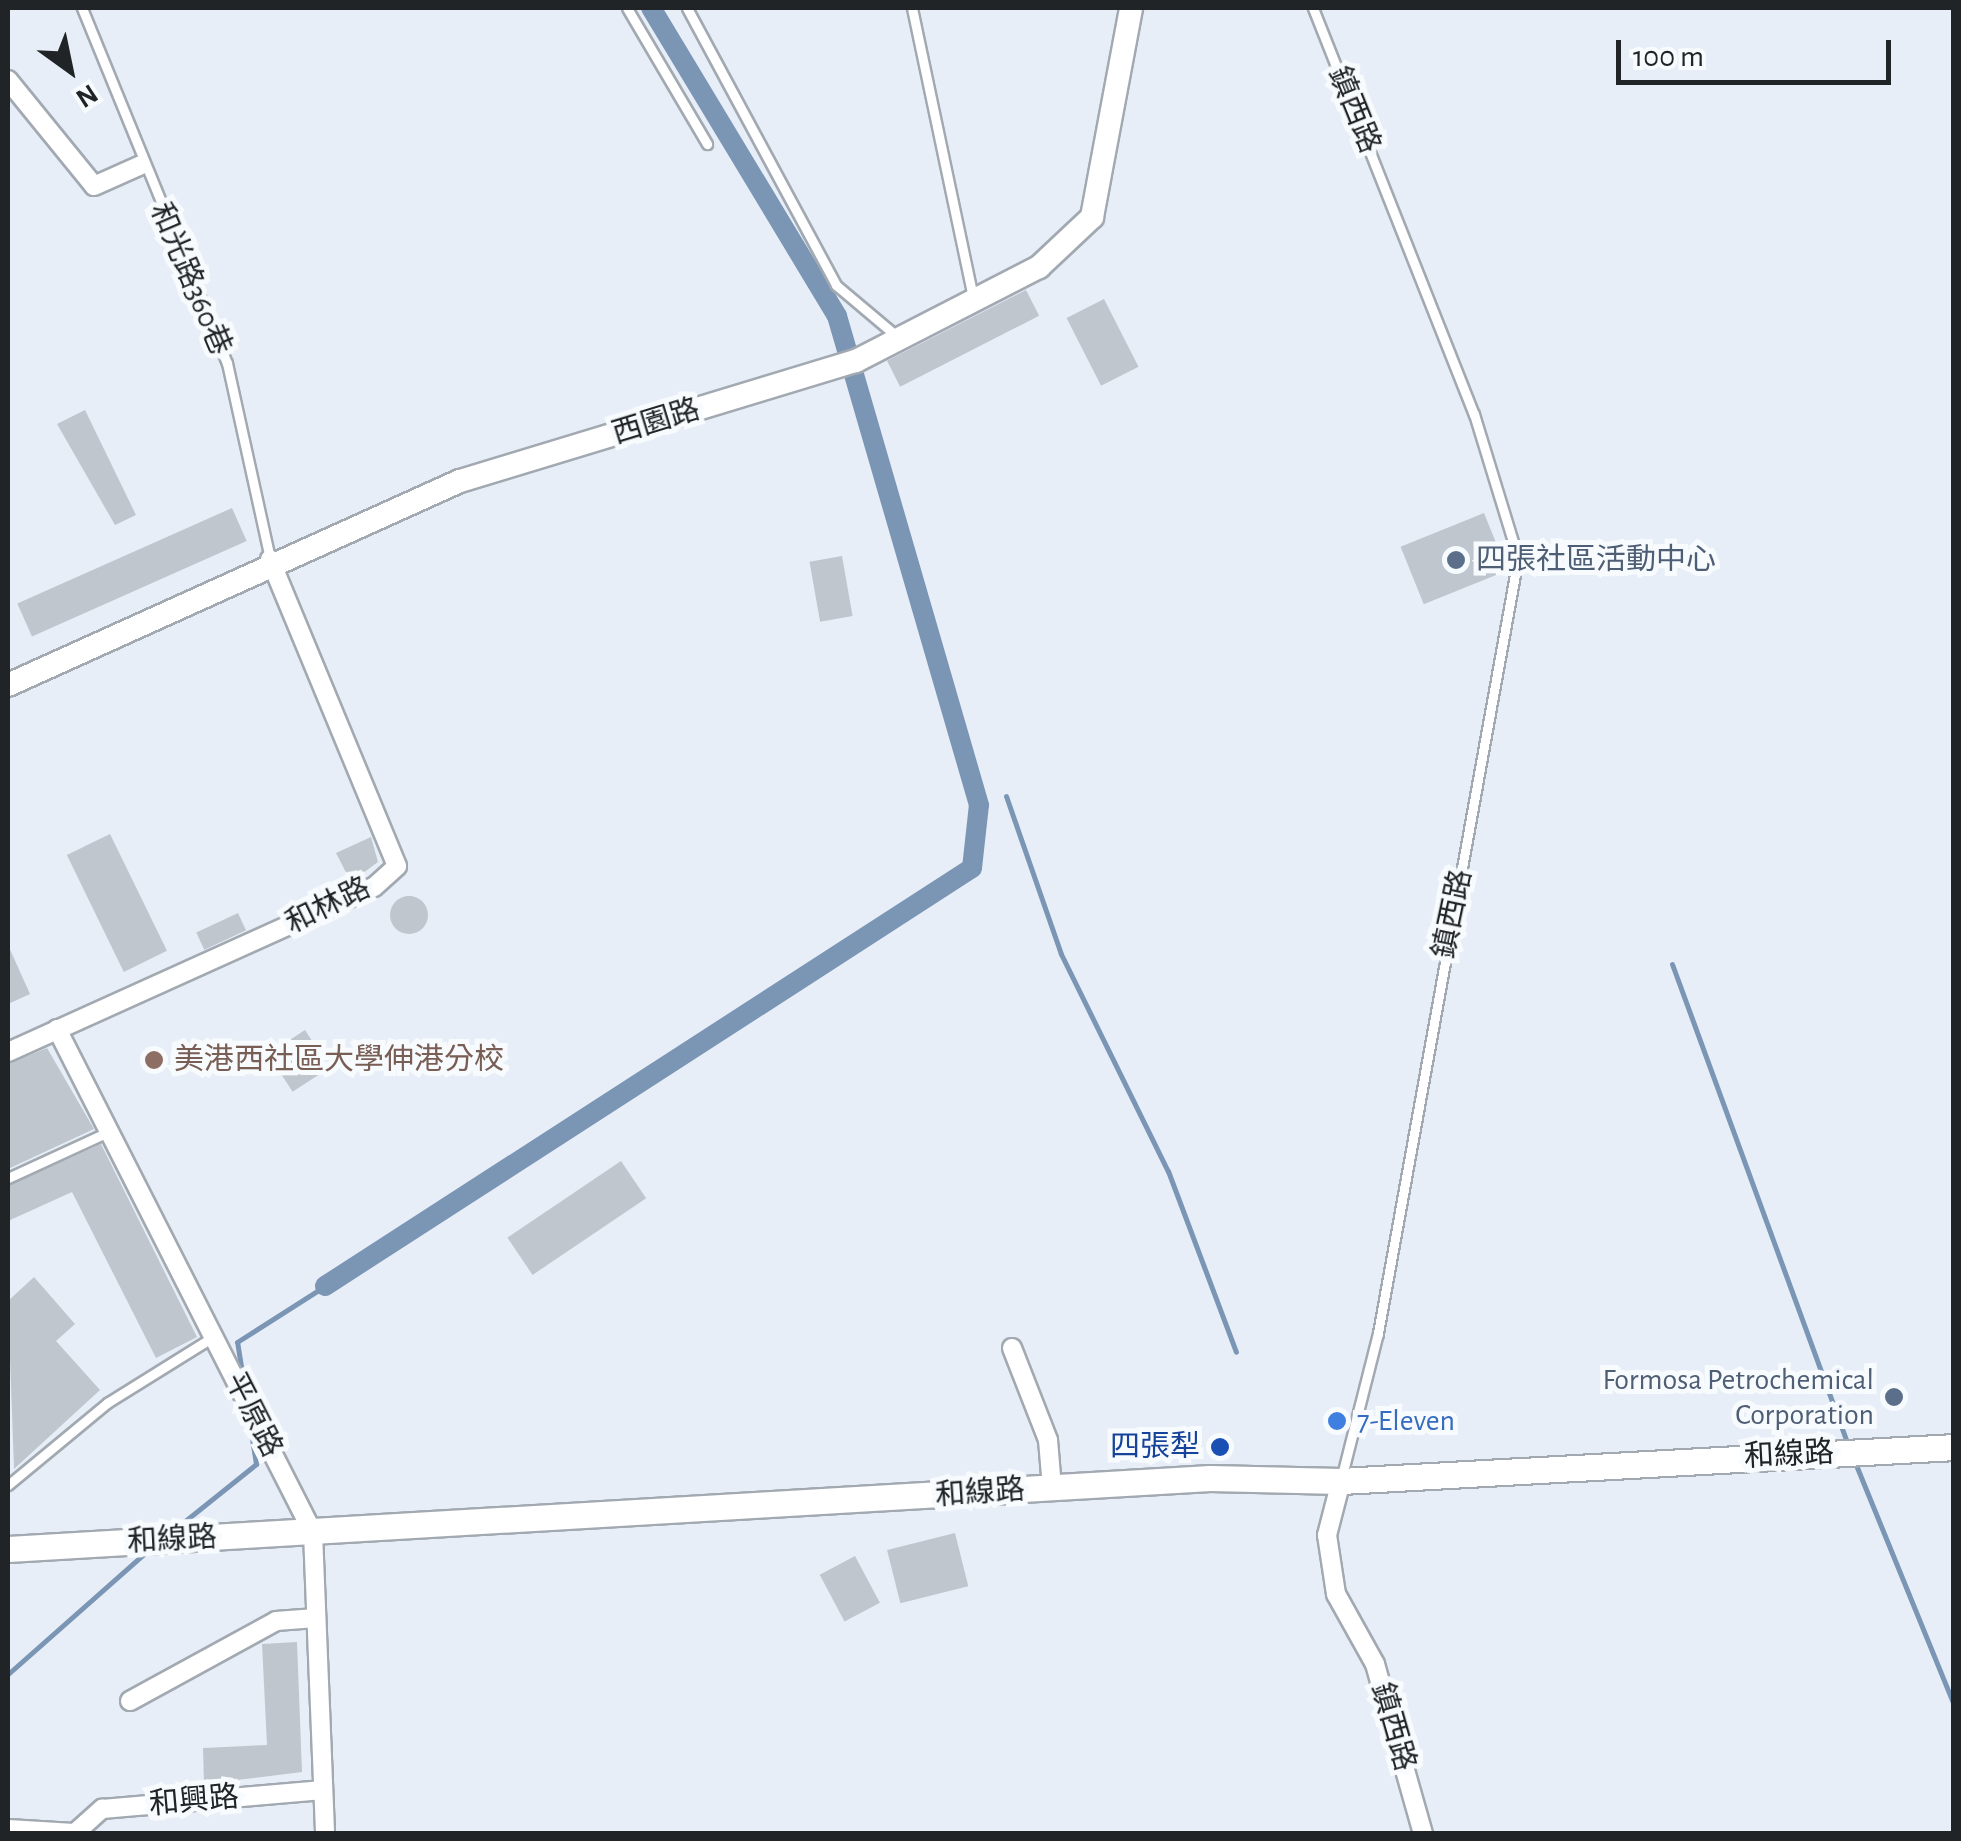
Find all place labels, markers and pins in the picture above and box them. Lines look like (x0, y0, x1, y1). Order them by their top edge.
place label: 四張社區活動中心 (1476, 542, 1716, 578)
marker: 四張社區活動中心 (1445, 549, 1467, 571)
place label: 美港西社區大學伸港分校 (174, 1042, 504, 1078)
marker: 美港西社區大學伸港分校 (143, 1049, 165, 1071)
place label: Formosa Petrochemical Corporation (1602, 1362, 1874, 1432)
marker: Formosa Petrochemical Corporation (1883, 1386, 1905, 1408)
place label: 7-Eleven (1357, 1403, 1455, 1439)
marker: 7-Eleven (1326, 1410, 1348, 1432)
place label: 四張犁 (1110, 1429, 1200, 1465)
marker: 四張犁 (1209, 1436, 1231, 1458)

